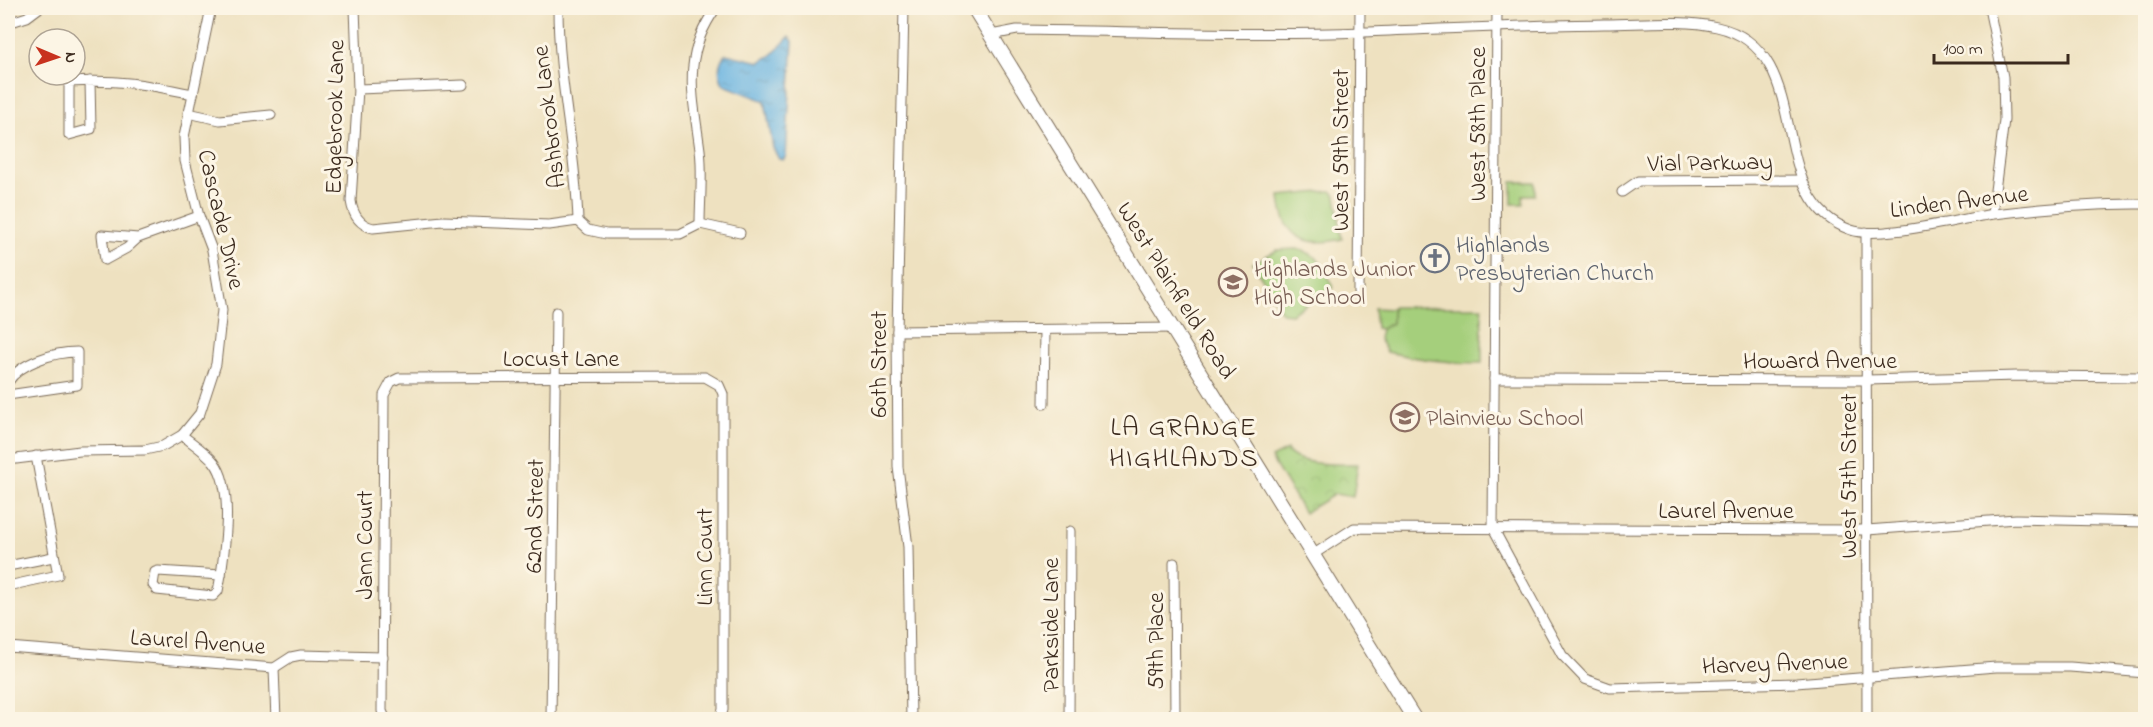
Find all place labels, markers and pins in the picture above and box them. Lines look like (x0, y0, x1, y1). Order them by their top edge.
place label: Highlands Presbyterian Church (1456, 229, 1654, 293)
church icon: Highlands Presbyterian Church (1419, 242, 1451, 274)
place label: Highlands Junior High School (1254, 253, 1416, 316)
school or university icon: Highlands Junior High School (1217, 266, 1249, 298)
school or university icon: Plainview School (1389, 401, 1421, 433)
place label: Plainview School (1426, 402, 1583, 437)

